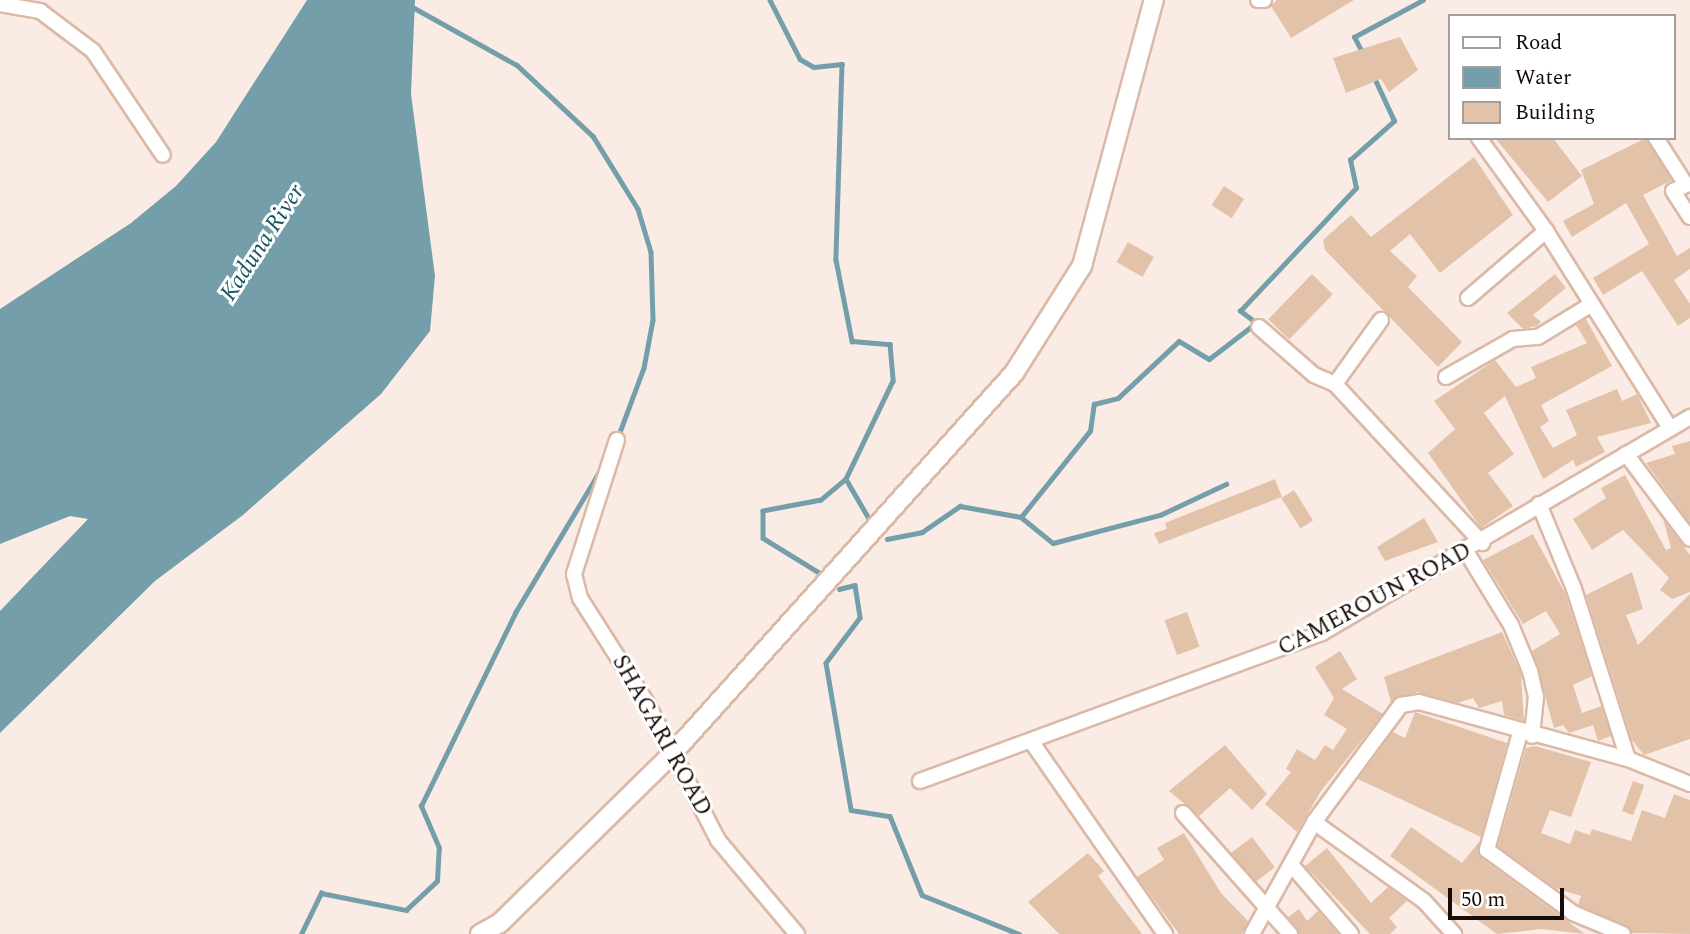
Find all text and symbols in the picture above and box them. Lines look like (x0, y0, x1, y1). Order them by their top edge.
legend (1448, 14, 1676, 140)
text: Road (1515, 27, 1562, 59)
text: Water (1515, 62, 1571, 94)
text: Building (1515, 97, 1595, 129)
water label: Kaduna River (215, 179, 311, 307)
street label: CAMEROUN ROAD (1274, 537, 1476, 663)
street label: SHAGARI ROAD (605, 651, 717, 821)
scale bar (1452, 874, 1568, 918)
text: 50 m (1461, 884, 1505, 916)

